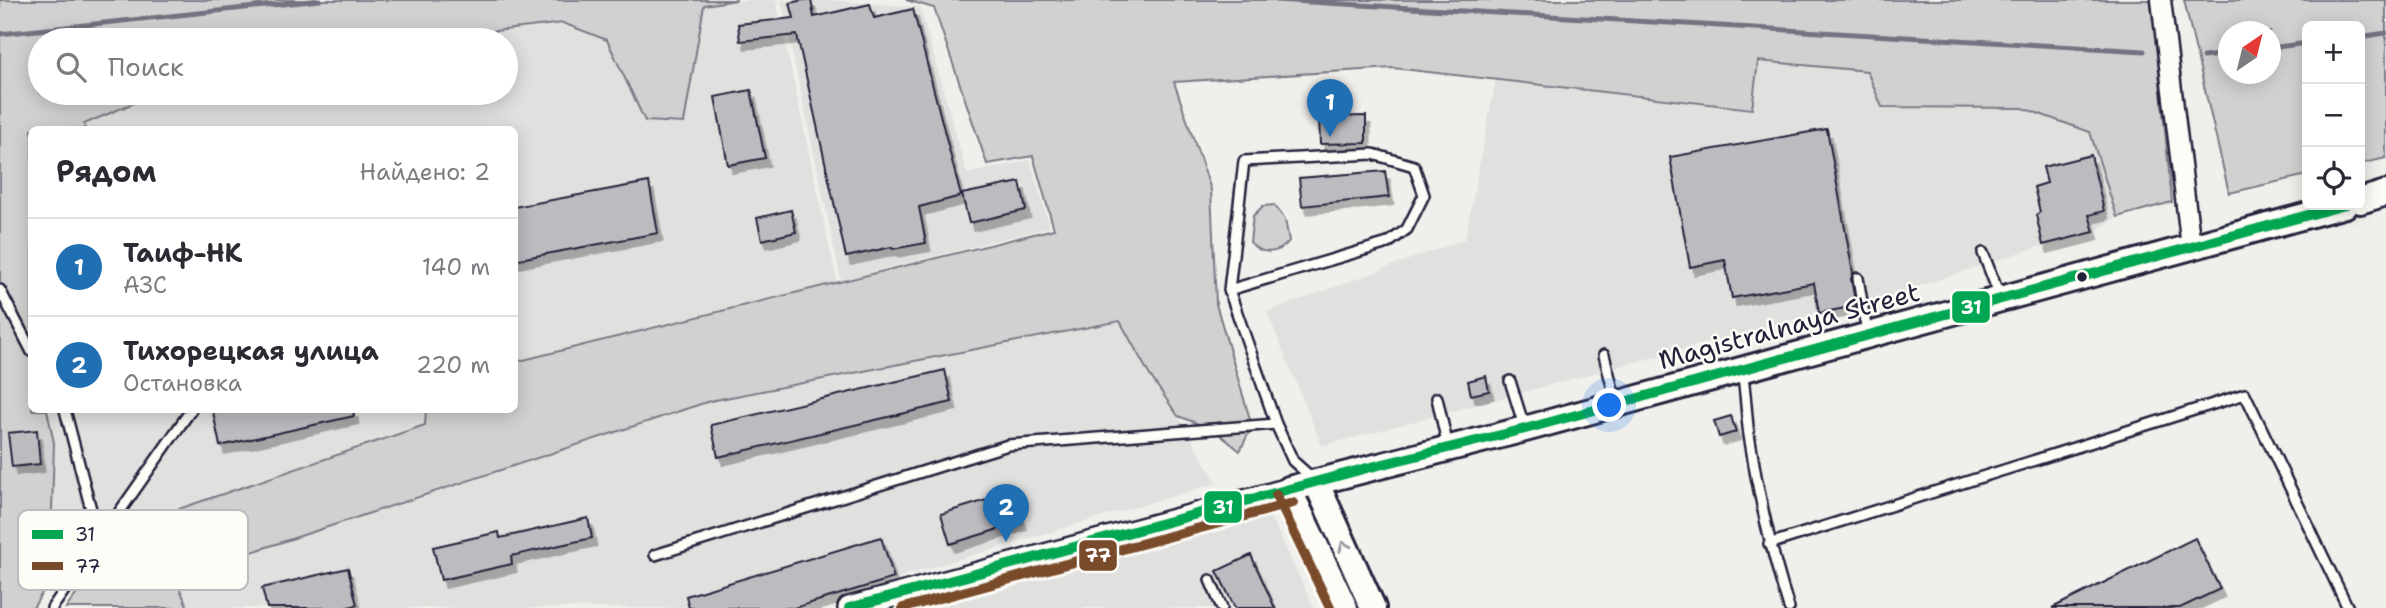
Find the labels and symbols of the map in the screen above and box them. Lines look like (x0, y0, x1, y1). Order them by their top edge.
north arrow (2218, 21, 2281, 84)
pin: 1 (1307, 79, 1353, 137)
unlabelled marker (2075, 270, 2089, 284)
street label: Magistralnaya Street (1654, 274, 1923, 377)
line badge: 31 (1951, 290, 1991, 324)
text: 31 (1960, 295, 1982, 320)
your location (1592, 388, 1626, 422)
pin: 2 (983, 484, 1029, 542)
line badge: 31 (1203, 490, 1243, 524)
text: 31 (1212, 495, 1234, 520)
legend (18, 510, 248, 590)
text: 31 (75, 522, 95, 547)
line badge: 77 (1078, 539, 1118, 572)
one-way arrow (1338, 541, 1352, 553)
text: 77 (1085, 543, 1111, 568)
text: 77 (75, 554, 100, 579)

